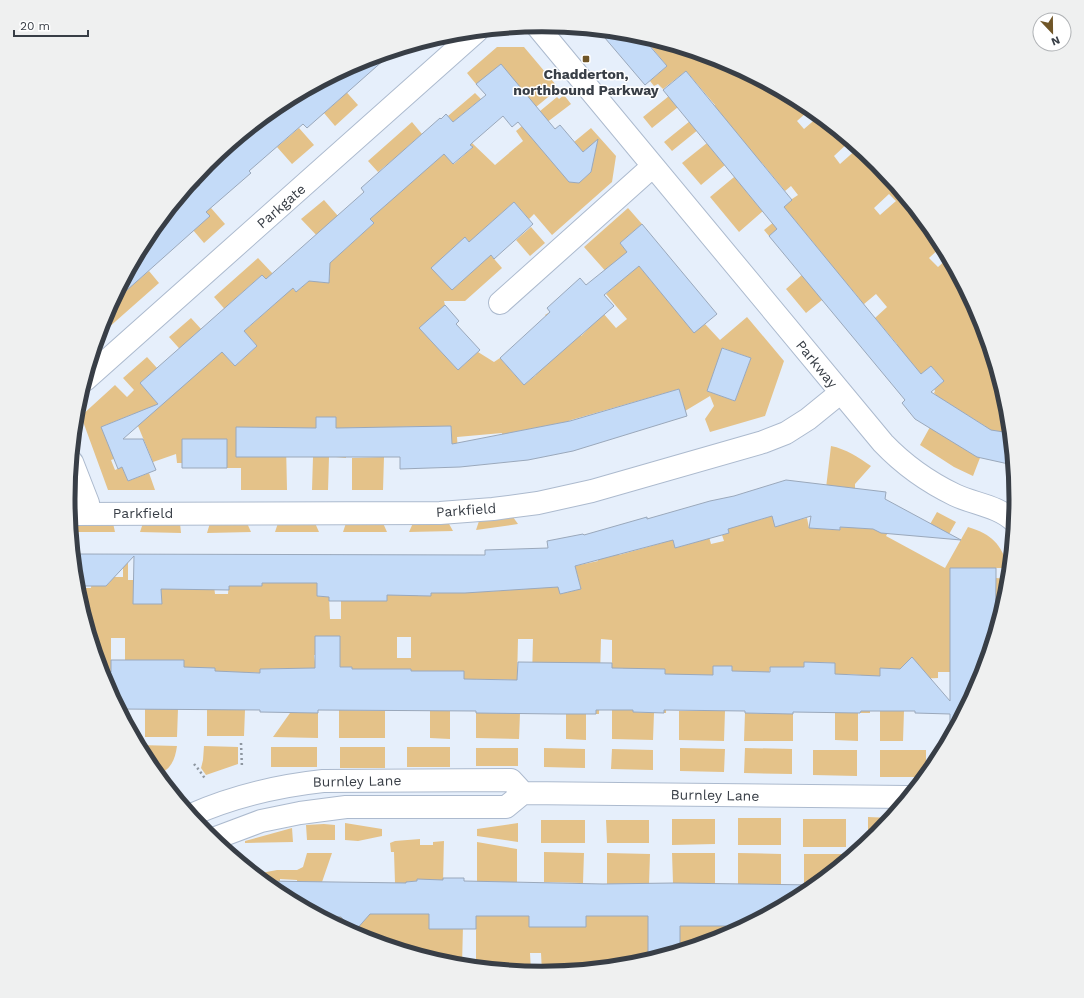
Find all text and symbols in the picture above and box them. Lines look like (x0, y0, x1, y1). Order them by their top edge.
scale bar (14, 12, 88, 38)
north arrow (1032, 12, 1072, 52)
text: 20 m (20, 19, 50, 33)
text: N (1049, 33, 1062, 48)
marker: Chadderton, northbound Parkway (581, 54, 591, 64)
place label: Chadderton, northbound Parkway (513, 66, 659, 98)
street label: Parkgate (253, 181, 309, 231)
street label: Parkway (793, 337, 841, 392)
street label: Parkfield (435, 500, 497, 520)
street label: Parkfield (113, 505, 173, 521)
street label: Burnley Lane (312, 772, 402, 790)
street label: Burnley Lane (670, 786, 760, 804)

